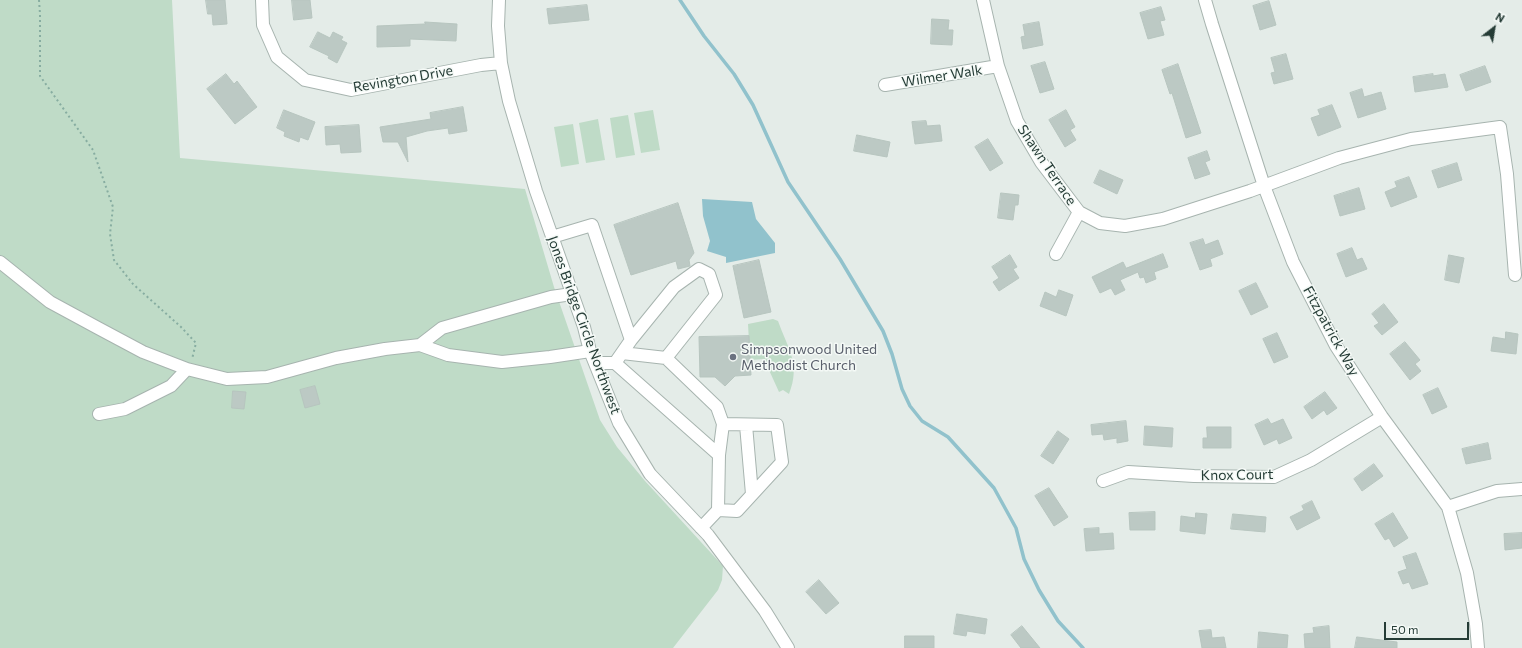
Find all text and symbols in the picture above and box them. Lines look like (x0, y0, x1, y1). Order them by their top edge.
north arrow (1474, 8, 1514, 48)
text: N (1494, 10, 1507, 25)
street label: Wilmer Walk (901, 61, 983, 91)
street label: Revington Drive (352, 62, 454, 96)
street label: Shawn Terrace (1014, 122, 1080, 208)
street label: Jones Bridge Circle Northwest (544, 234, 624, 416)
street label: Fitzpatrick Way (1299, 283, 1363, 379)
place label: Simpsonwood United Methodist Church (741, 341, 877, 374)
marker: Simpsonwood United Methodist Church (728, 352, 738, 362)
street label: Knox Court (1201, 466, 1273, 484)
scale bar (1386, 614, 1471, 640)
text: 50 m (1391, 622, 1419, 636)

